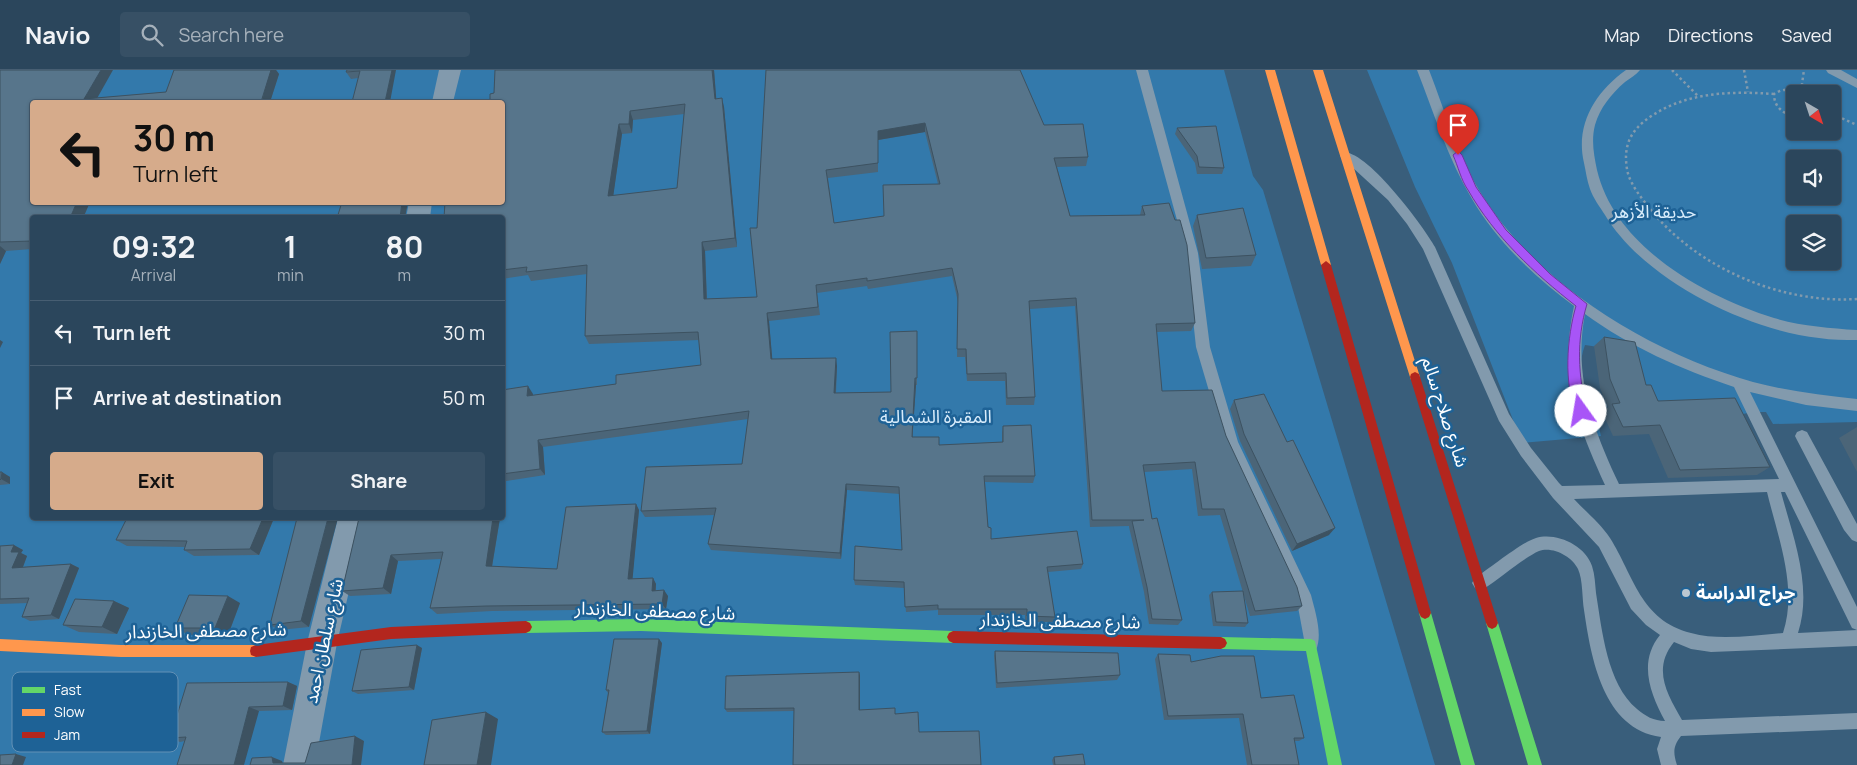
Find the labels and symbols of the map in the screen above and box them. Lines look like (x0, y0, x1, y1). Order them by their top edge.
north arrow (1786, 85, 1841, 140)
pin (1437, 104, 1479, 155)
park label: حديقة الأزهر (1611, 199, 1696, 223)
street label: شارع صلاح سالم (1414, 353, 1475, 471)
position arrow (1554, 384, 1606, 436)
park label: المقبرة الشمالية (880, 404, 992, 428)
street label: شارع سلطان احمد (298, 576, 351, 706)
place label: جراج الدراسة (1696, 580, 1795, 606)
marker: جراج الدراسة (1680, 587, 1692, 599)
street label: شارع مصطفى الخازندار (573, 595, 736, 628)
street label: شارع مصطفى الخازندار (978, 607, 1141, 636)
street label: شارع مصطفى الخازندار (124, 617, 287, 646)
legend (12, 672, 178, 752)
text: Fast (54, 680, 82, 699)
text: Slow (54, 702, 85, 721)
text: Jam (54, 725, 80, 744)

